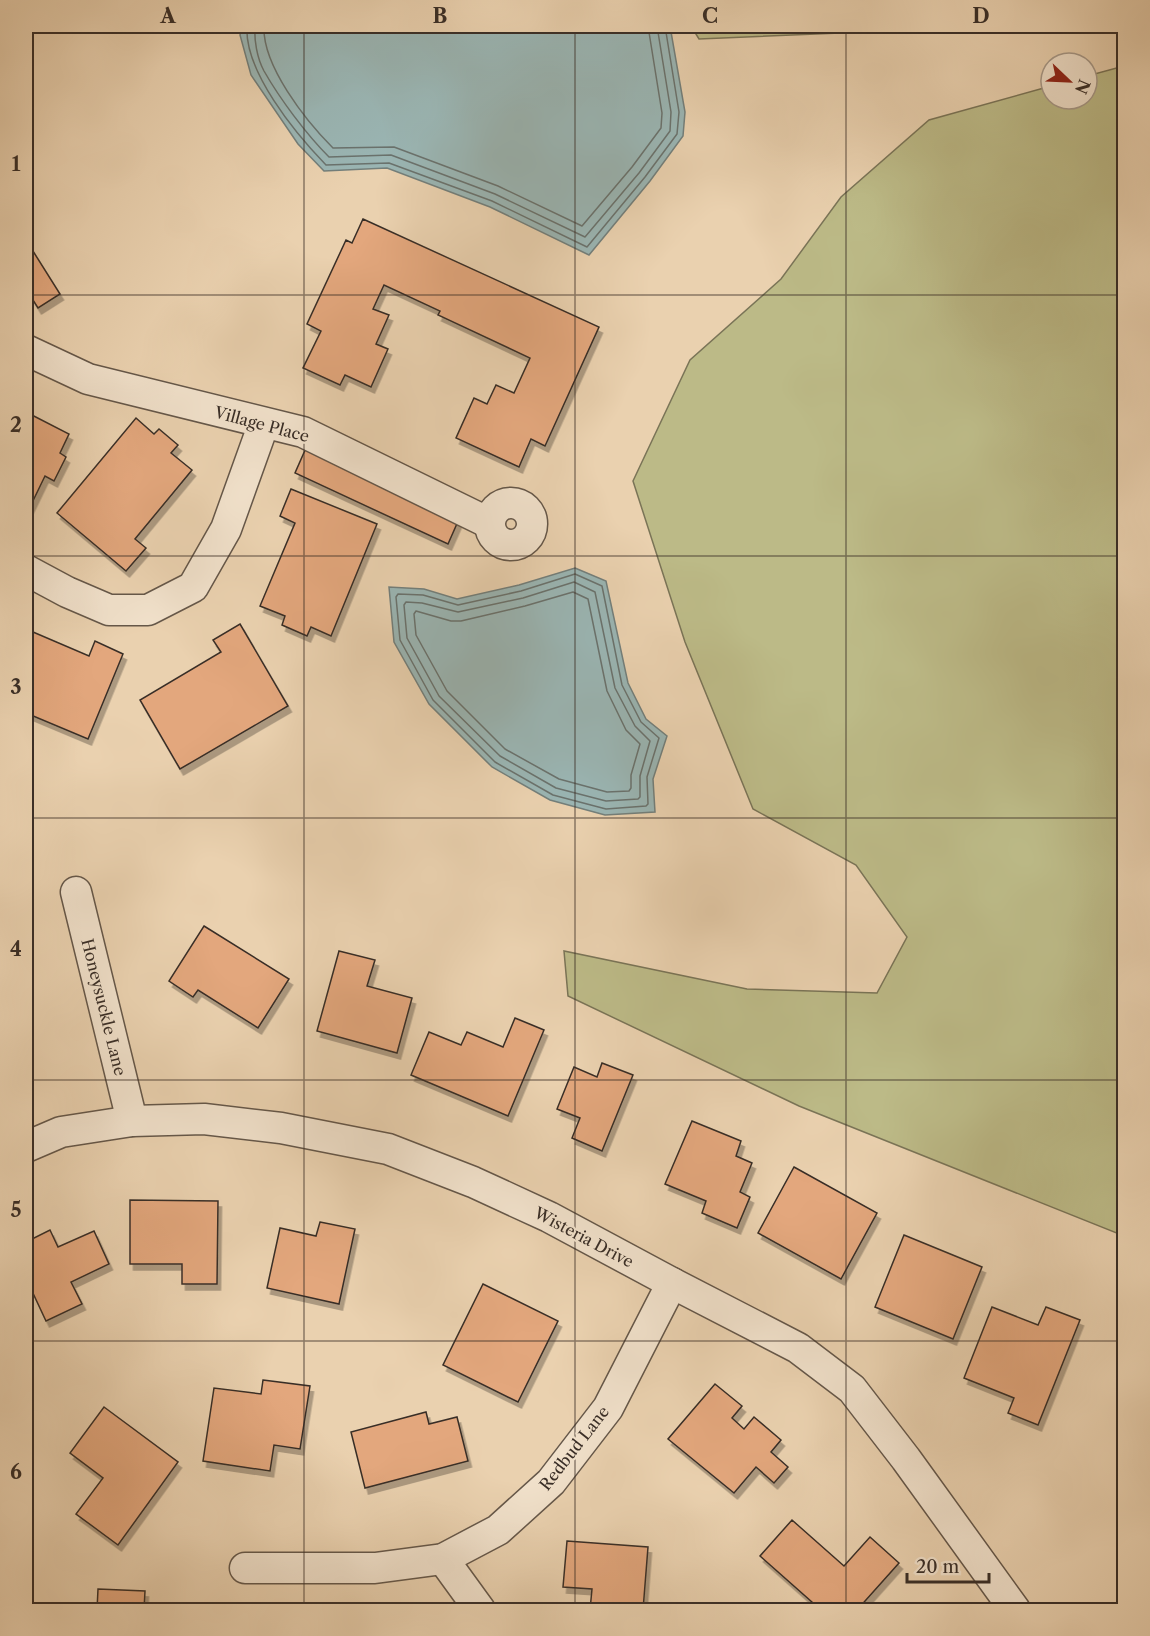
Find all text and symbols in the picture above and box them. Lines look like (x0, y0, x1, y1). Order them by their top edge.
text: A (159, 4, 176, 28)
text: B (433, 4, 448, 28)
text: C (702, 4, 718, 28)
text: D (972, 4, 990, 28)
north arrow (1039, 51, 1099, 111)
text: N (1071, 77, 1095, 97)
text: 1 (12, 152, 21, 176)
street label: Village Place (212, 402, 311, 446)
text: 2 (10, 413, 22, 437)
text: 3 (10, 675, 22, 699)
street label: Honeysuckle Lane (77, 936, 131, 1078)
text: 4 (10, 937, 22, 961)
text: 5 (10, 1198, 22, 1222)
street label: Wisteria Drive (530, 1202, 637, 1272)
street label: Redbud Lane (535, 1402, 613, 1494)
text: 6 (10, 1460, 22, 1484)
scale bar (907, 1546, 990, 1584)
text: 20 m (916, 1556, 960, 1578)

